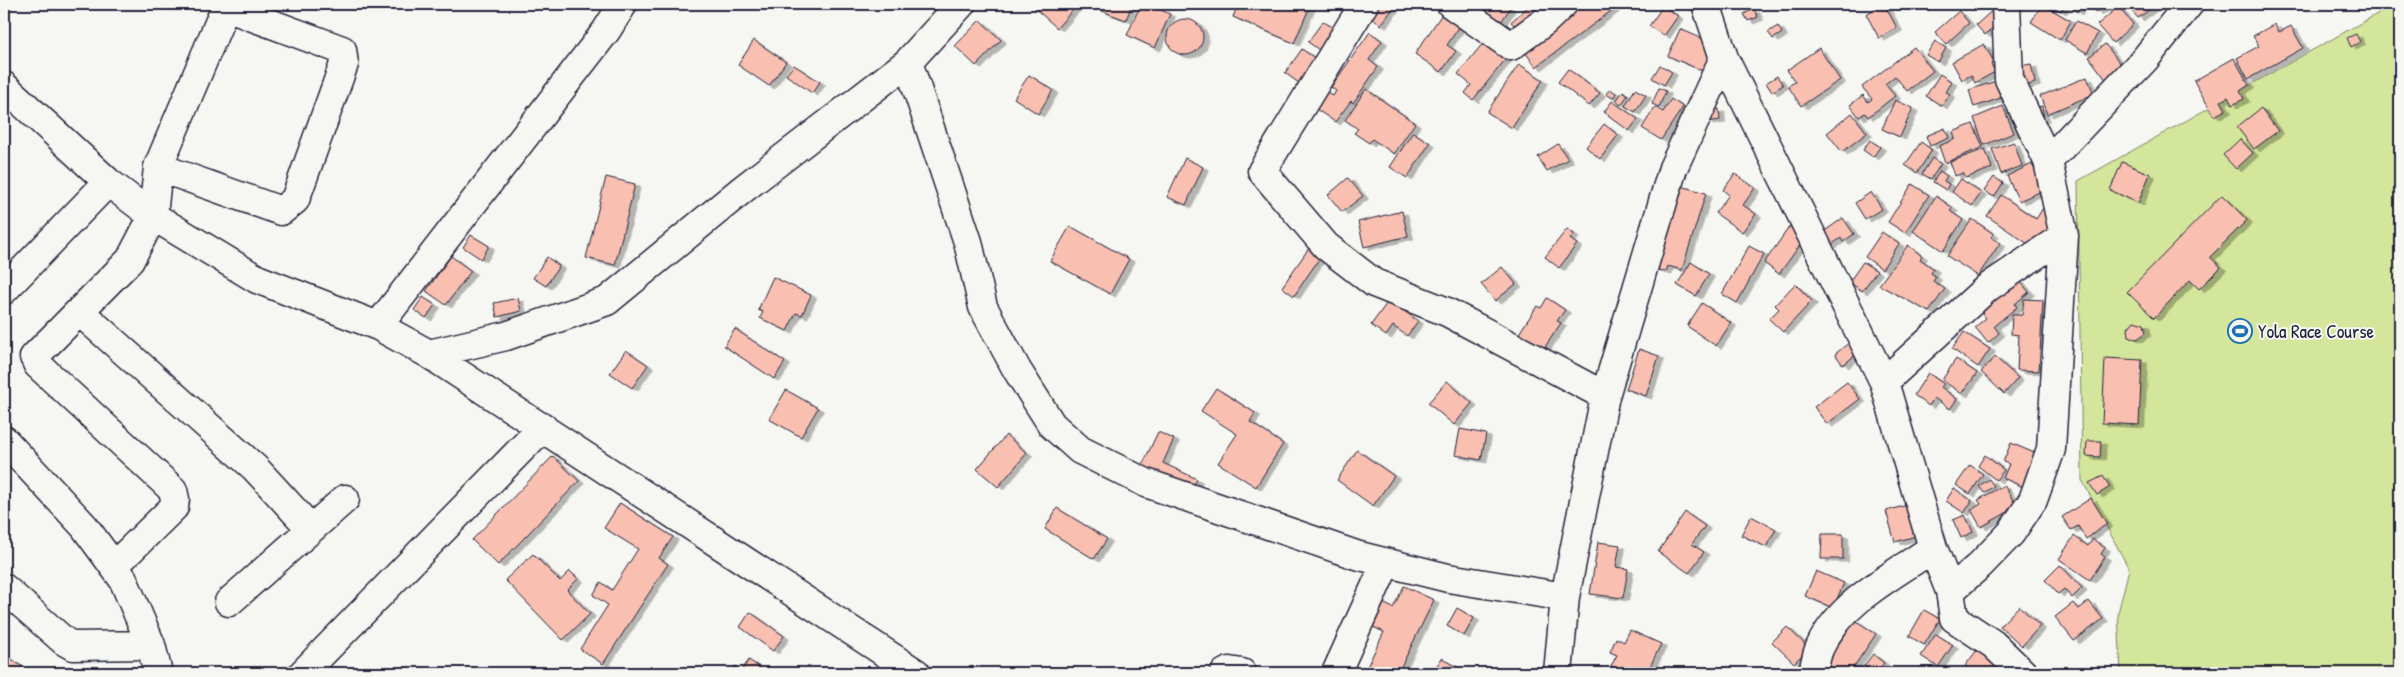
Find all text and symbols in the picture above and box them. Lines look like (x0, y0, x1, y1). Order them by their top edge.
sports icon: Yola Race Course (2227, 318, 2253, 344)
place label: Yola Race Course (2258, 318, 2375, 344)

